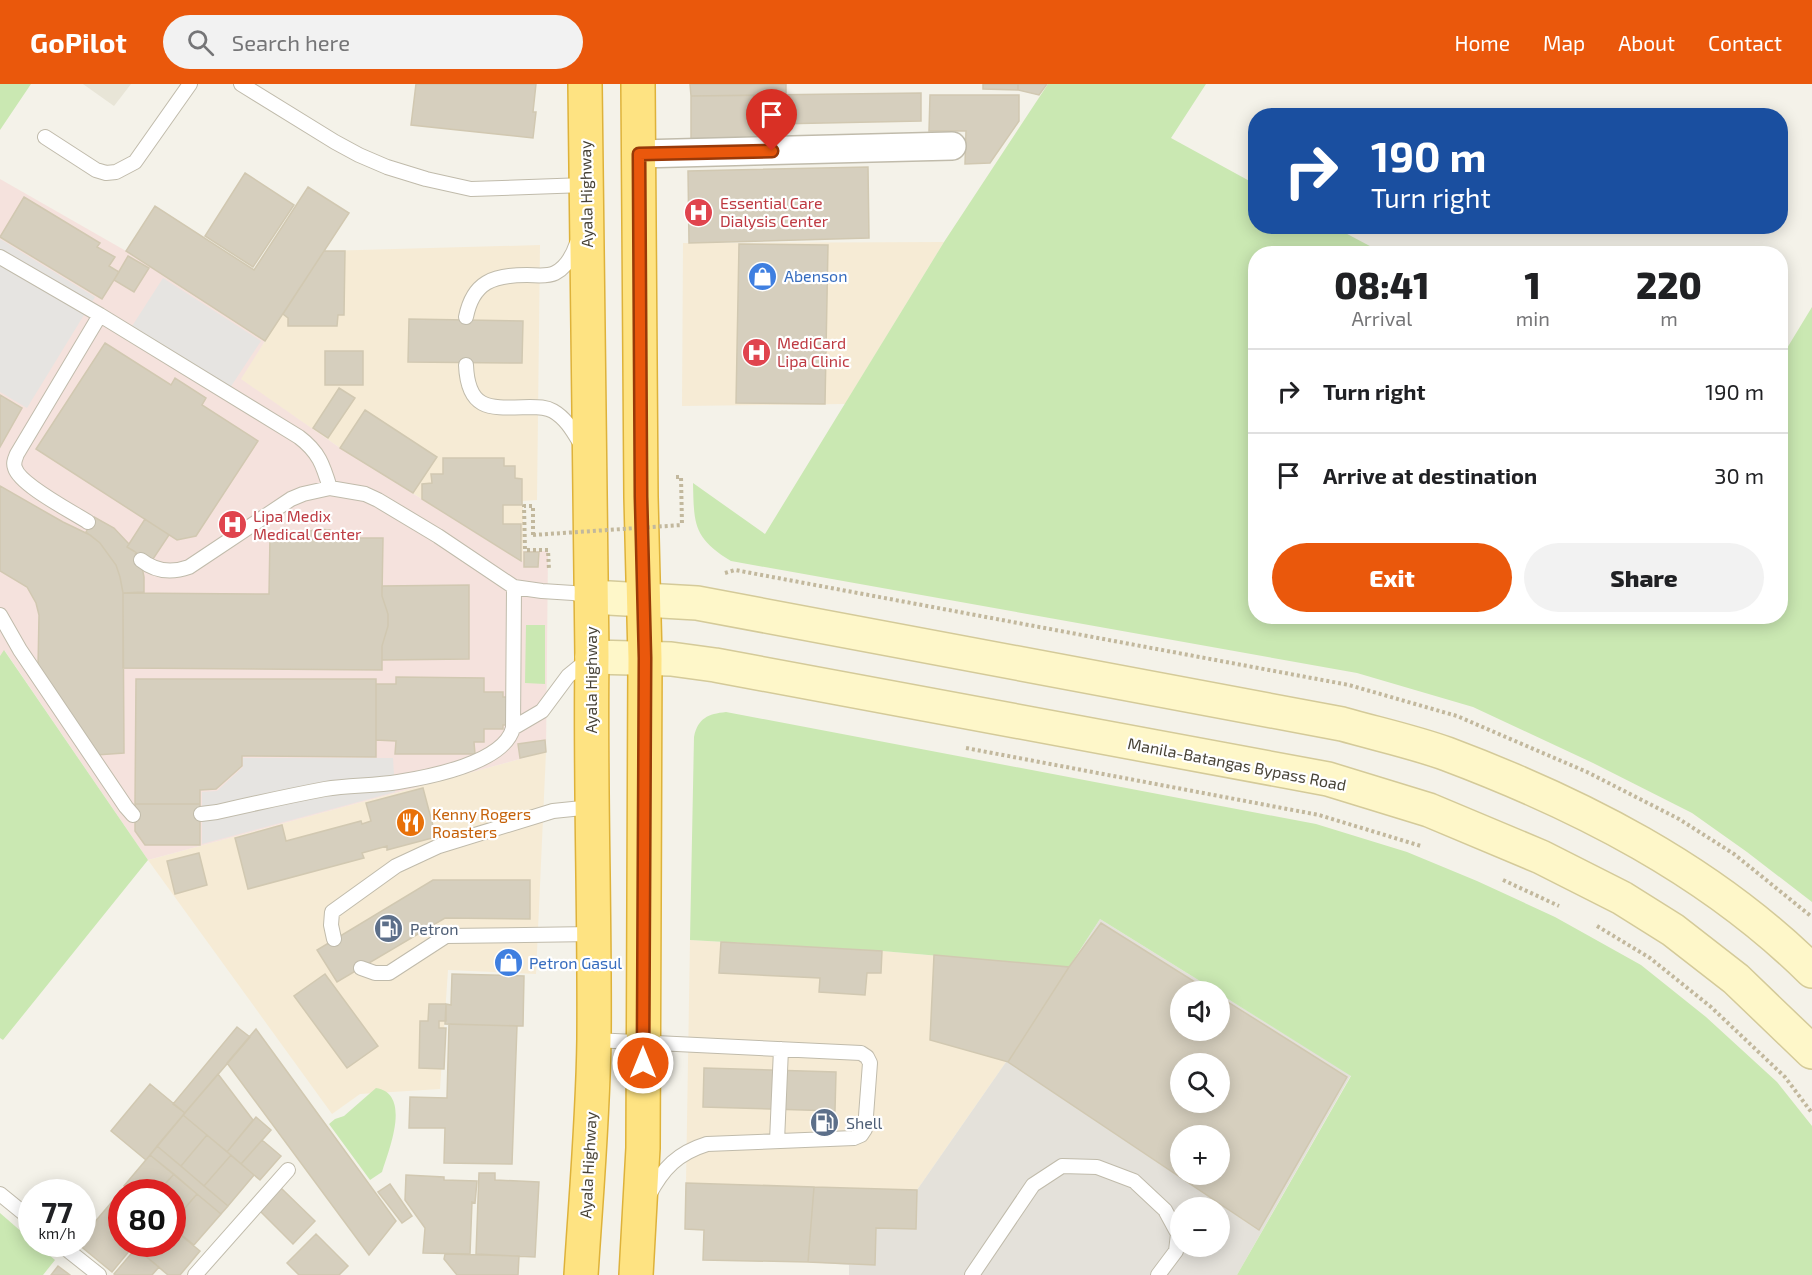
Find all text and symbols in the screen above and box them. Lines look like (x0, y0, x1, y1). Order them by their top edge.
search box (163, 15, 583, 69)
text: GoPilot (30, 25, 127, 59)
icon: search (184, 26, 217, 59)
text: Search here (232, 29, 350, 55)
text: Home (1454, 30, 1510, 55)
text: Map (1543, 30, 1585, 55)
text: About (1618, 30, 1675, 55)
text: Contact (1708, 30, 1782, 55)
pin (746, 89, 797, 151)
icon: arrive (755, 98, 788, 131)
text: 190 m (1371, 130, 1487, 180)
icon: right (1272, 132, 1350, 210)
street label: Ayala Highway (575, 140, 596, 248)
text: Turn right (1371, 181, 1491, 213)
place label: Essential Care Dialysis Center (720, 193, 829, 230)
hospital icon: Essential Care Dialysis Center (683, 196, 715, 228)
shop icon: Abenson (747, 260, 779, 292)
text: 08:41 (1334, 263, 1429, 306)
text: 1 (1525, 263, 1541, 306)
text: 220 (1636, 263, 1702, 306)
place label: Abenson (784, 266, 847, 285)
text: Arrival (1351, 306, 1412, 330)
text: min (1516, 306, 1550, 330)
text: m (1660, 306, 1678, 330)
place label: MediCard Lipa Clinic (777, 333, 850, 370)
hospital icon: MediCard Lipa Clinic (740, 336, 772, 368)
icon: right (1272, 375, 1305, 408)
text: Turn right (1323, 378, 1425, 404)
text: 190 m (1705, 378, 1764, 404)
icon: arrive (1272, 459, 1305, 492)
text: Arrive at destination (1323, 462, 1537, 488)
text: 30 m (1714, 462, 1764, 488)
place label: Lipa Medix Medical Center (253, 506, 362, 543)
hospital icon: Lipa Medix Medical Center (216, 509, 248, 541)
button: Exit (1272, 543, 1512, 612)
button: Share (1524, 543, 1764, 612)
street label: Ayala Highway (581, 626, 600, 734)
street label: Manila-Batangas Bypass Road (1126, 733, 1348, 794)
place label: Kenny Rogers Roasters (432, 804, 531, 841)
restaurant icon: Kenny Rogers Roasters (395, 807, 427, 839)
fuel station icon: Petron (373, 913, 405, 945)
place label: Petron (410, 919, 459, 938)
shop icon: Petron Gasul (492, 947, 524, 979)
place label: Petron Gasul (529, 953, 622, 972)
map controls (1170, 981, 1230, 1257)
button: sound (1170, 981, 1230, 1041)
position arrow (611, 1031, 675, 1095)
button: search (1170, 1053, 1230, 1113)
fuel station icon: Shell (809, 1107, 841, 1139)
street label: Ayala Highway (575, 1110, 600, 1219)
place label: Shell (846, 1113, 883, 1132)
button: + (1170, 1125, 1230, 1185)
speed limit sign: 80 (108, 1179, 186, 1257)
text: 77 (41, 1193, 73, 1229)
button: − (1170, 1197, 1230, 1257)
text: km/h (38, 1224, 76, 1242)

